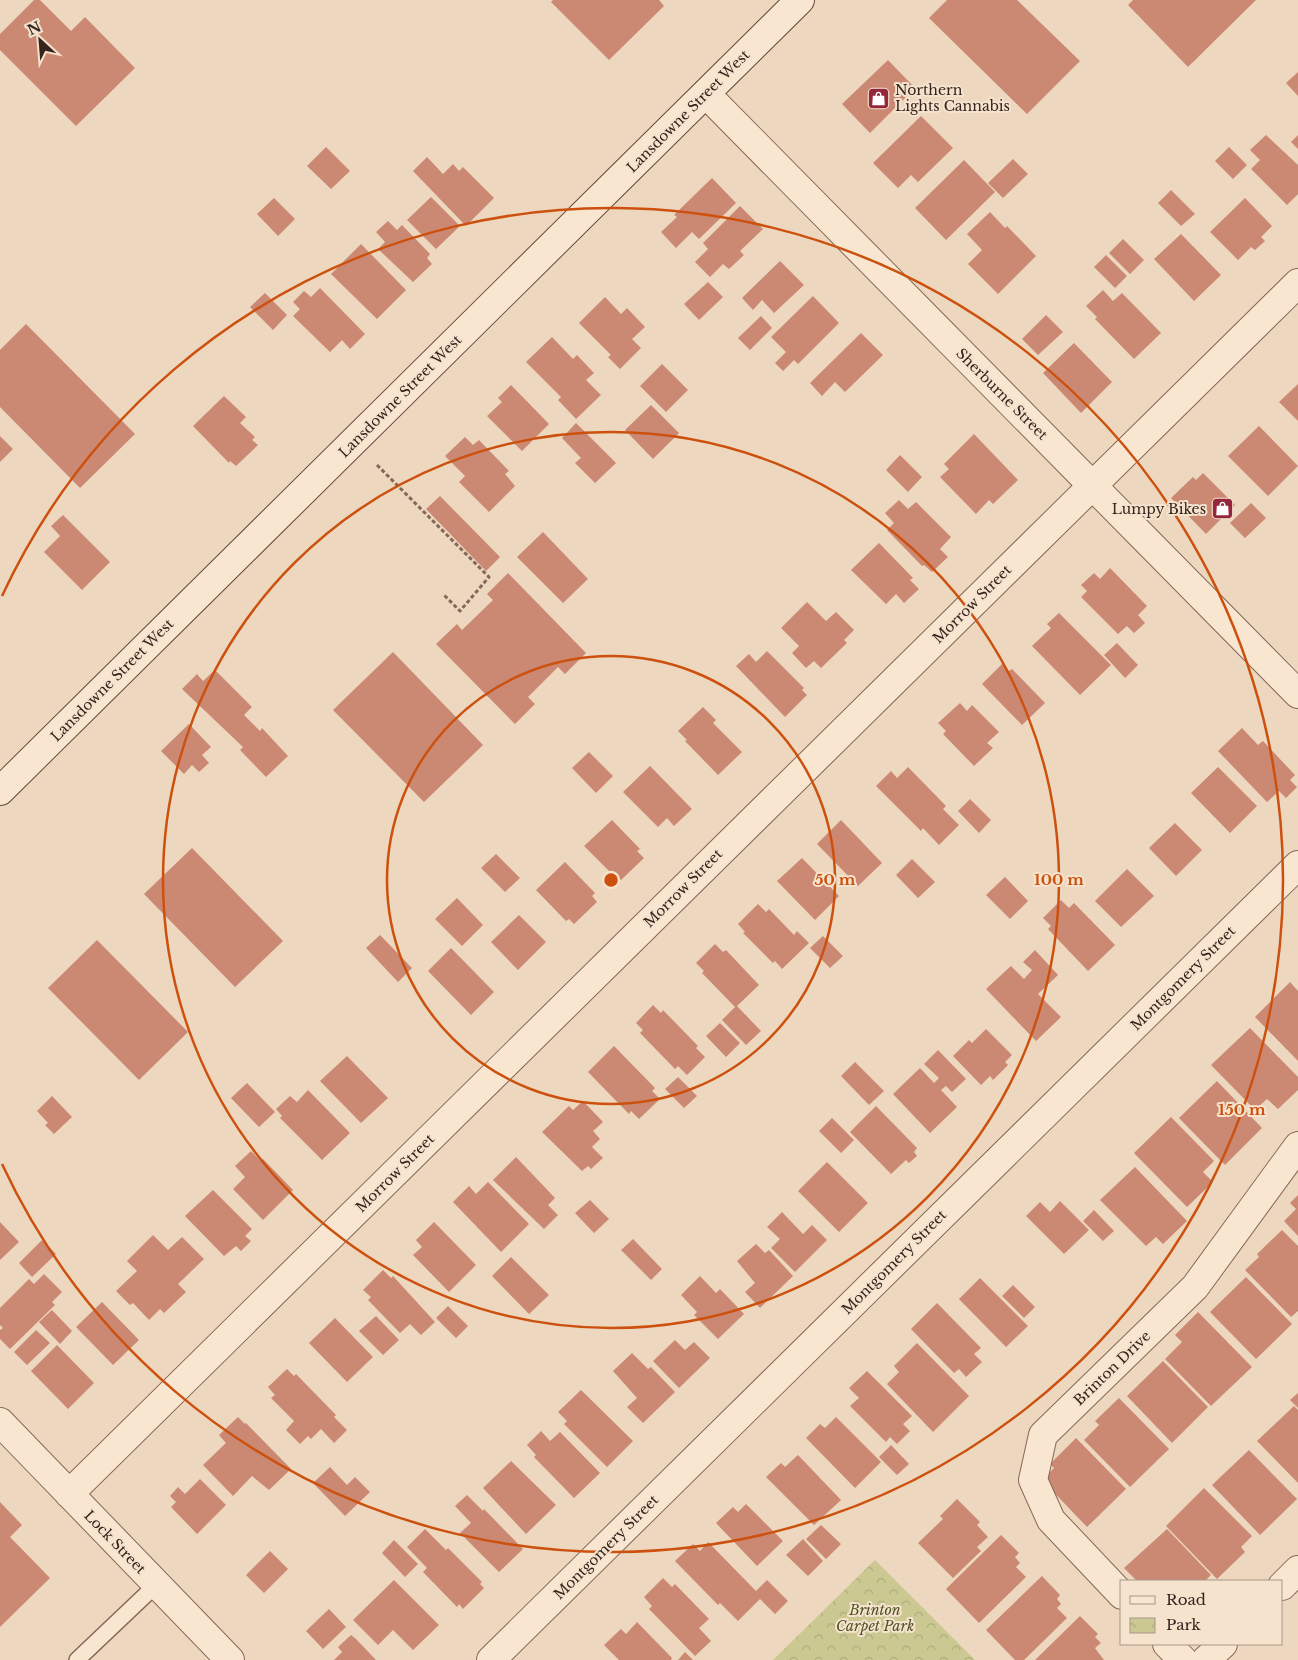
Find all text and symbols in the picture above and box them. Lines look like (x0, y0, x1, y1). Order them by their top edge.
north arrow (15, 15, 65, 65)
text: N (24, 17, 44, 39)
street label: Lansdowne Street West (623, 45, 754, 176)
place label: Northern Lights Cannabis (895, 81, 1010, 115)
shop icon: Northern Lights Cannabis (867, 86, 891, 110)
street label: Lansdowne Street West (335, 330, 466, 461)
street label: Sherburne Street (952, 344, 1052, 444)
shop icon: Lumpy Bikes (1210, 497, 1234, 521)
place label: Lumpy Bikes (1112, 500, 1206, 518)
street label: Morrow Street (929, 560, 1016, 647)
street label: Lansdowne Street West (47, 614, 178, 745)
street label: Morrow Street (640, 844, 727, 931)
text: 50 m (815, 870, 856, 889)
text: 100 m (1034, 870, 1084, 889)
centre of rings (602, 871, 620, 889)
street label: Montgomery Street (1127, 921, 1240, 1034)
text: 150 m (1218, 1100, 1266, 1119)
street label: Morrow Street (352, 1129, 439, 1216)
street label: Montgomery Street (838, 1205, 951, 1318)
street label: Brinton Drive (1070, 1327, 1154, 1409)
street label: Montgomery Street (550, 1490, 663, 1603)
street label: Lock Street (80, 1506, 150, 1578)
legend (1120, 1580, 1283, 1645)
text: Road (1166, 1590, 1206, 1609)
park label: Brinton Carpet Park (836, 1601, 914, 1635)
text: Park (1166, 1615, 1202, 1634)

